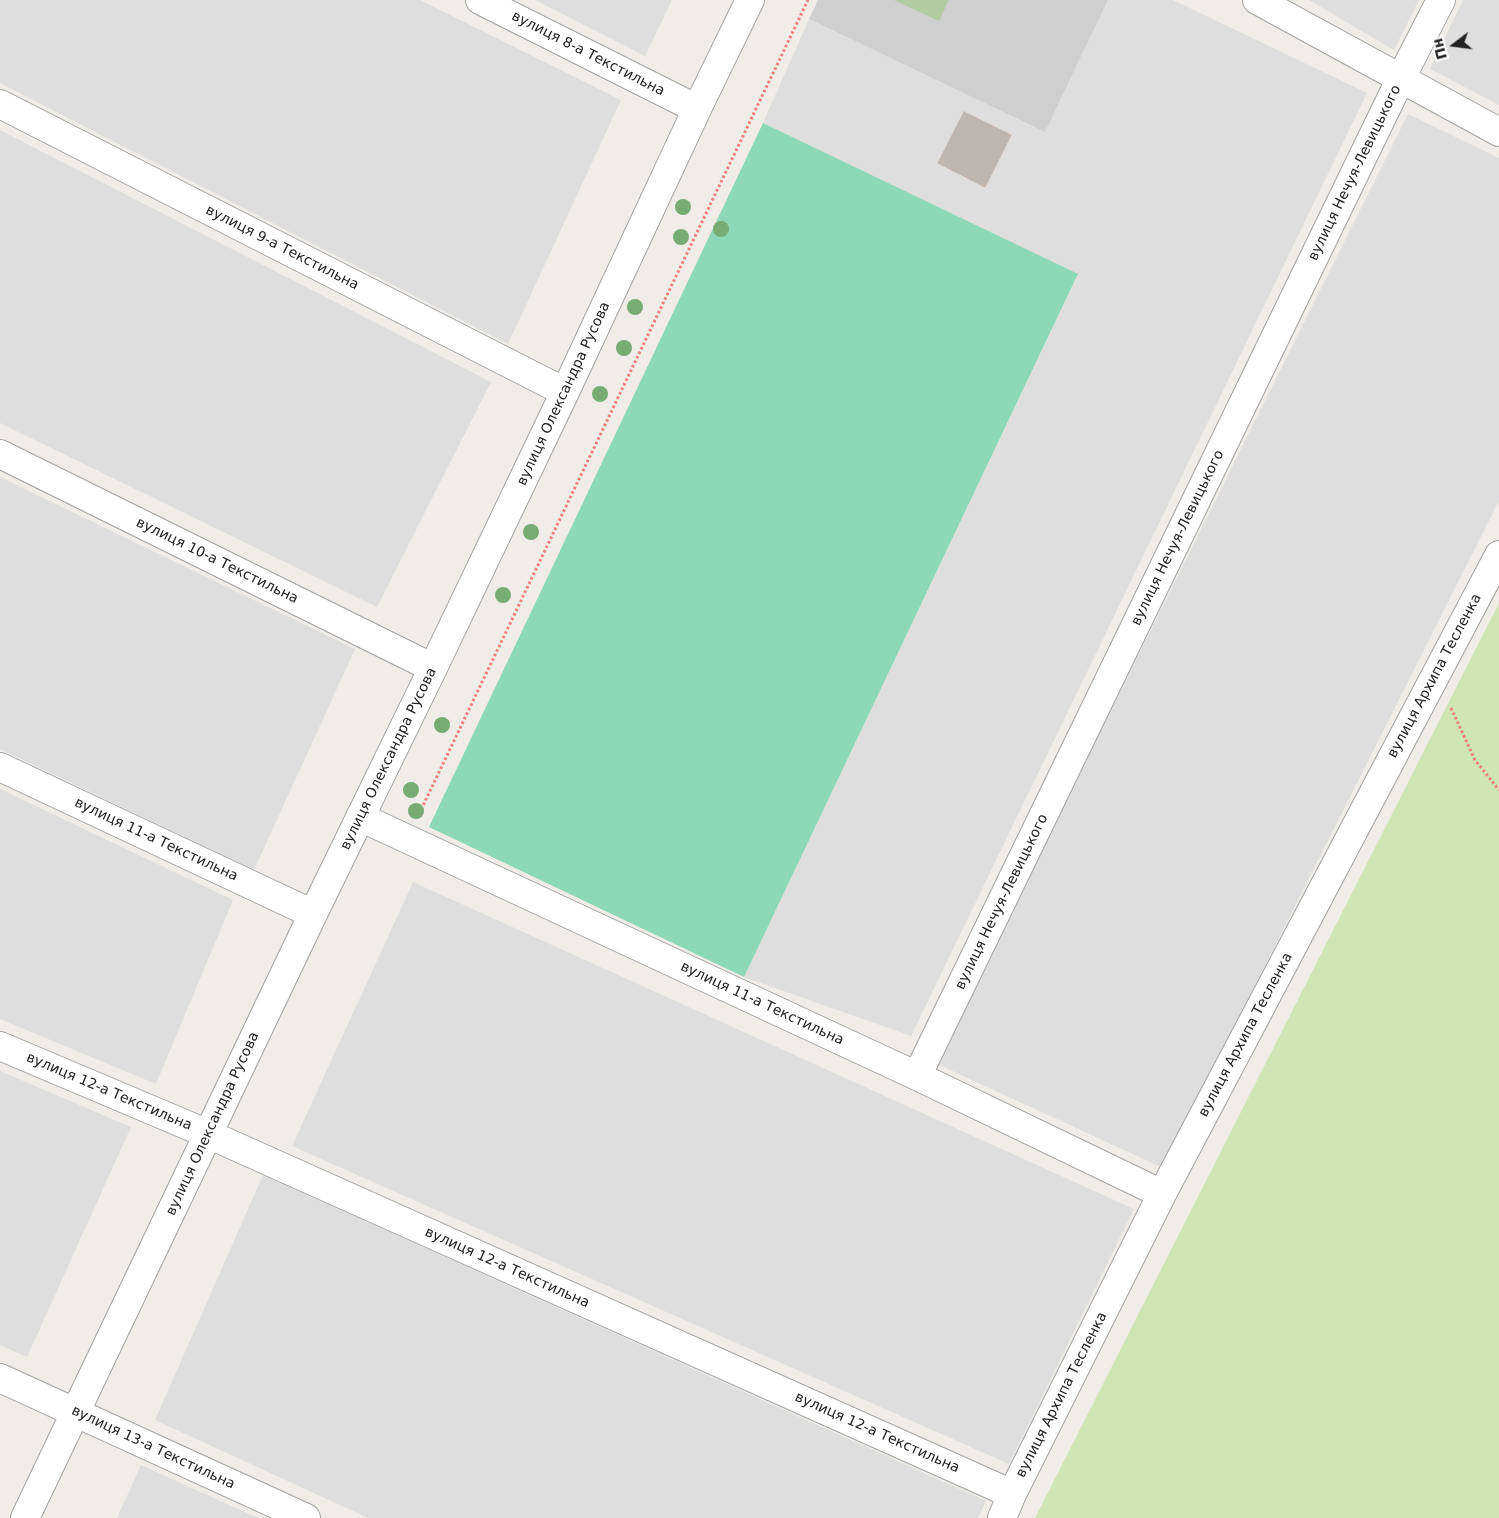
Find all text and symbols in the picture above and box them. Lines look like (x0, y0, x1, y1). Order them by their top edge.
street label: вулиця 8-а Текстильна (509, 8, 667, 100)
north arrow (1429, 20, 1479, 70)
text: Пн (1429, 36, 1450, 61)
street label: вулиця Нечуя-Левицького (1305, 82, 1405, 264)
street label: вулиця 9-а Текстильна (203, 202, 361, 294)
street label: вулиця Олександра Русова (514, 299, 614, 489)
street label: вулиця Нечуя-Левицького (1128, 447, 1228, 629)
street label: вулиця 10-а Текстильна (133, 514, 301, 608)
street label: вулиця Архипа Тесленка (1384, 591, 1486, 761)
street label: вулиця Олександра Русова (337, 665, 441, 853)
street label: вулиця 11-а Текстильна (72, 795, 240, 885)
street label: вулиця Нечуя-Левицького (952, 811, 1052, 993)
street label: вулиця Архипа Тесленка (1195, 950, 1297, 1120)
street label: вулиця 11-а Текстильна (678, 959, 846, 1049)
street label: вулиця Олександра Русова (163, 1029, 263, 1219)
street label: вулиця 12-а Текстильна (24, 1049, 194, 1135)
street label: вулиця 12-а Текстильна (422, 1224, 592, 1312)
street label: вулиця Архипа Тесленка (1013, 1309, 1111, 1481)
street label: вулиця 12-а Текстильна (792, 1389, 962, 1477)
street label: вулиця 13-а Текстильна (69, 1403, 237, 1493)

